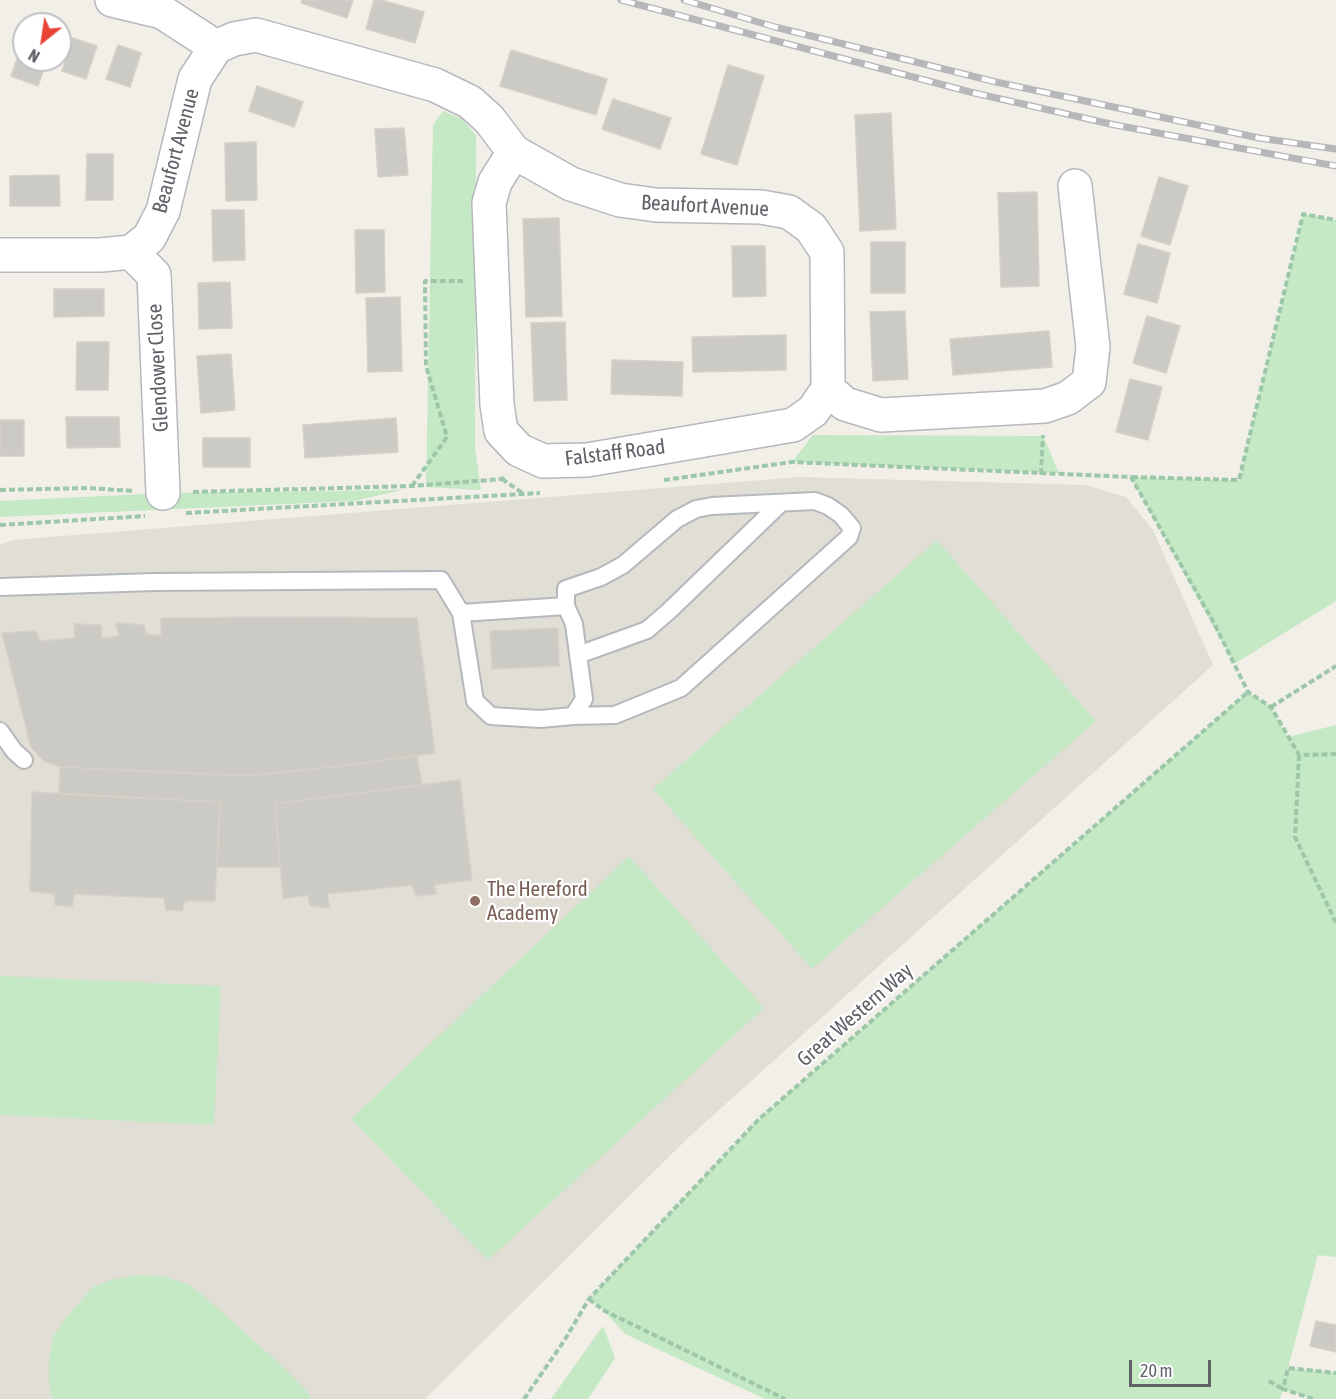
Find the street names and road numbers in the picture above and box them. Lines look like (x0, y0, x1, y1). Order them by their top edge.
street label: Beaufort Avenue (147, 86, 205, 216)
street label: Beaufort Avenue (640, 190, 770, 222)
street label: Glendower Close (142, 303, 174, 433)
street label: Falstaff Road (563, 434, 667, 472)
street label: Great Western Way (792, 958, 918, 1072)

